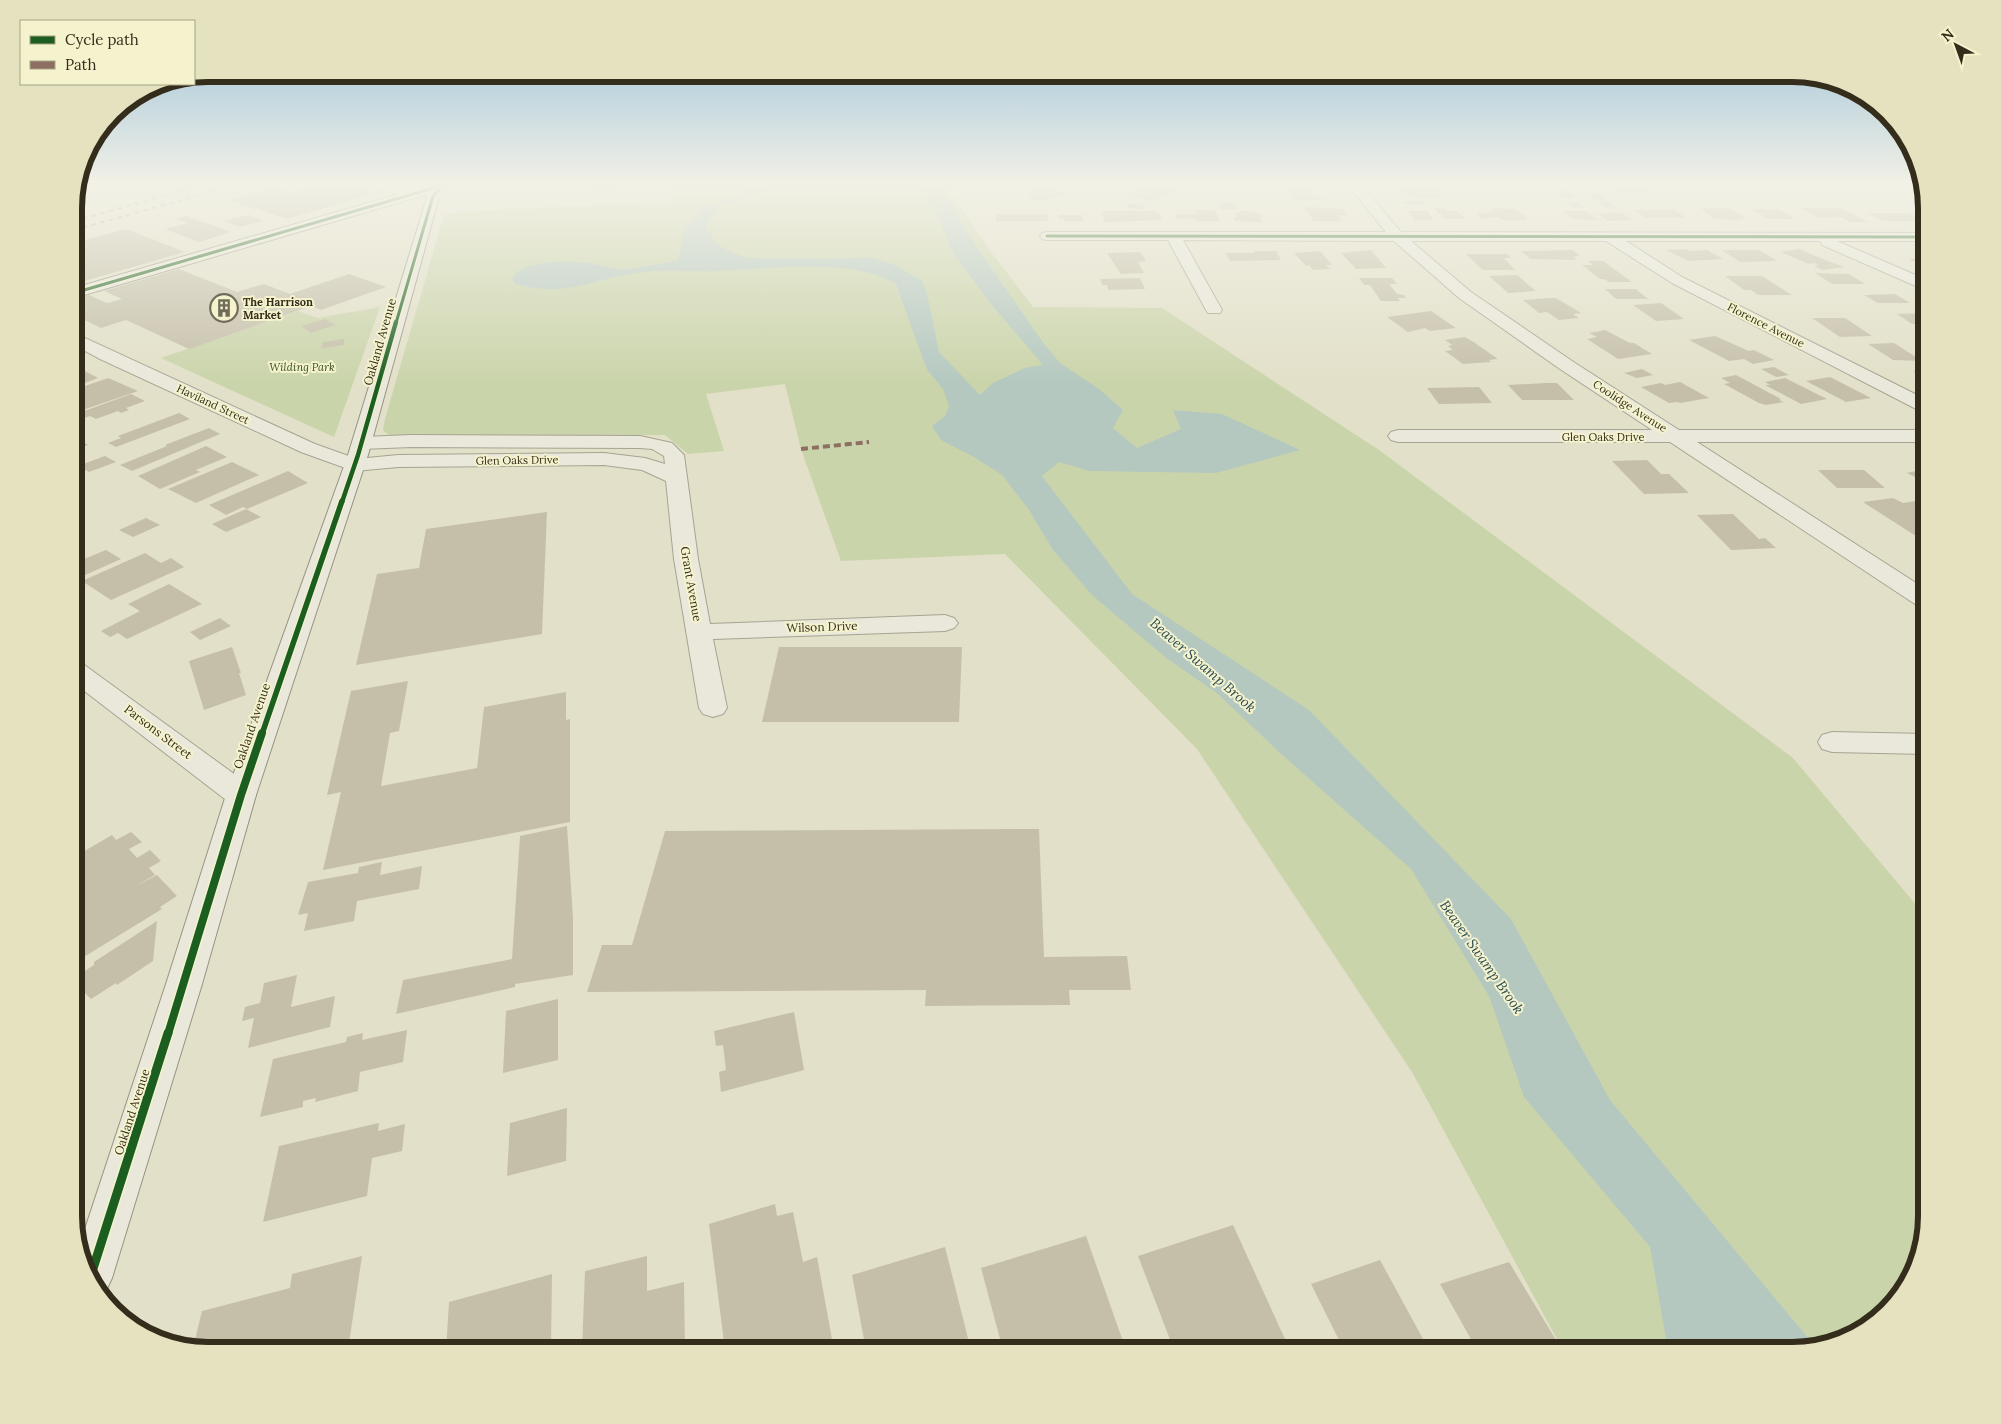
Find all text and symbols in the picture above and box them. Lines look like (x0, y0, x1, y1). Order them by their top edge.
legend (20, 20, 195, 85)
north arrow (1931, 20, 1981, 70)
text: N (1937, 25, 1958, 46)
text: Cycle path (65, 30, 139, 49)
text: Path (65, 55, 96, 74)
building icon: The Harrison Market (209, 293, 239, 323)
place label: The Harrison Market (243, 295, 313, 322)
street label: Oakland Avenue (360, 296, 399, 387)
street label: Florence Avenue (1725, 300, 1807, 350)
park label: Wilding Park (269, 360, 335, 374)
street label: Coolidge Avenue (1590, 377, 1670, 435)
street label: Haviland Street (174, 381, 252, 427)
street label: Glen Oaks Drive (1562, 430, 1644, 444)
street label: Glen Oaks Drive (476, 452, 559, 468)
street label: Grant Avenue (677, 545, 706, 623)
water label: Beaver Swamp Brook (1146, 614, 1260, 716)
street label: Wilson Drive (786, 618, 858, 635)
street label: Oakland Avenue (230, 680, 273, 771)
street label: Parsons Street (121, 701, 196, 762)
water label: Beaver Swamp Brook (1436, 897, 1528, 1017)
street label: Oakland Avenue (110, 1066, 153, 1157)

